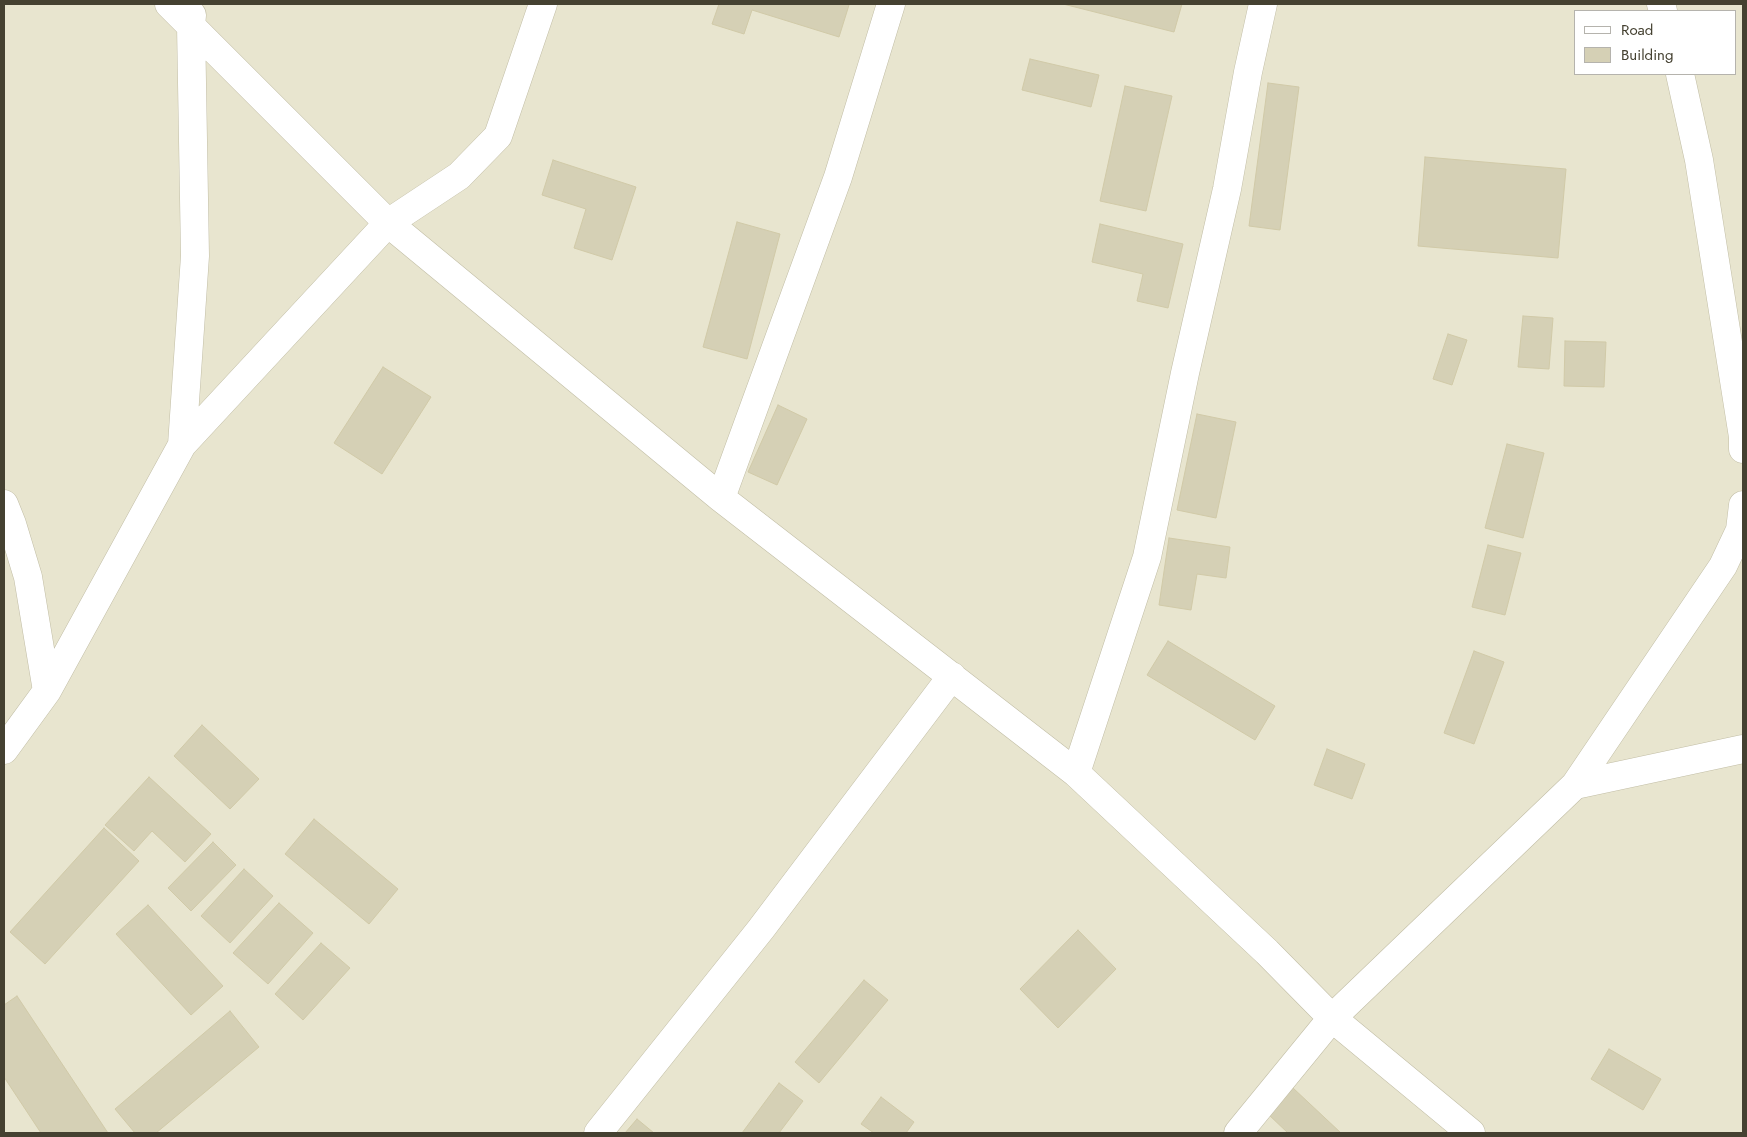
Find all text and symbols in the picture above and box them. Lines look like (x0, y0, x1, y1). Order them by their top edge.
legend (1574, 10, 1737, 75)
text: Road (1621, 19, 1653, 41)
text: Building (1621, 44, 1673, 66)

